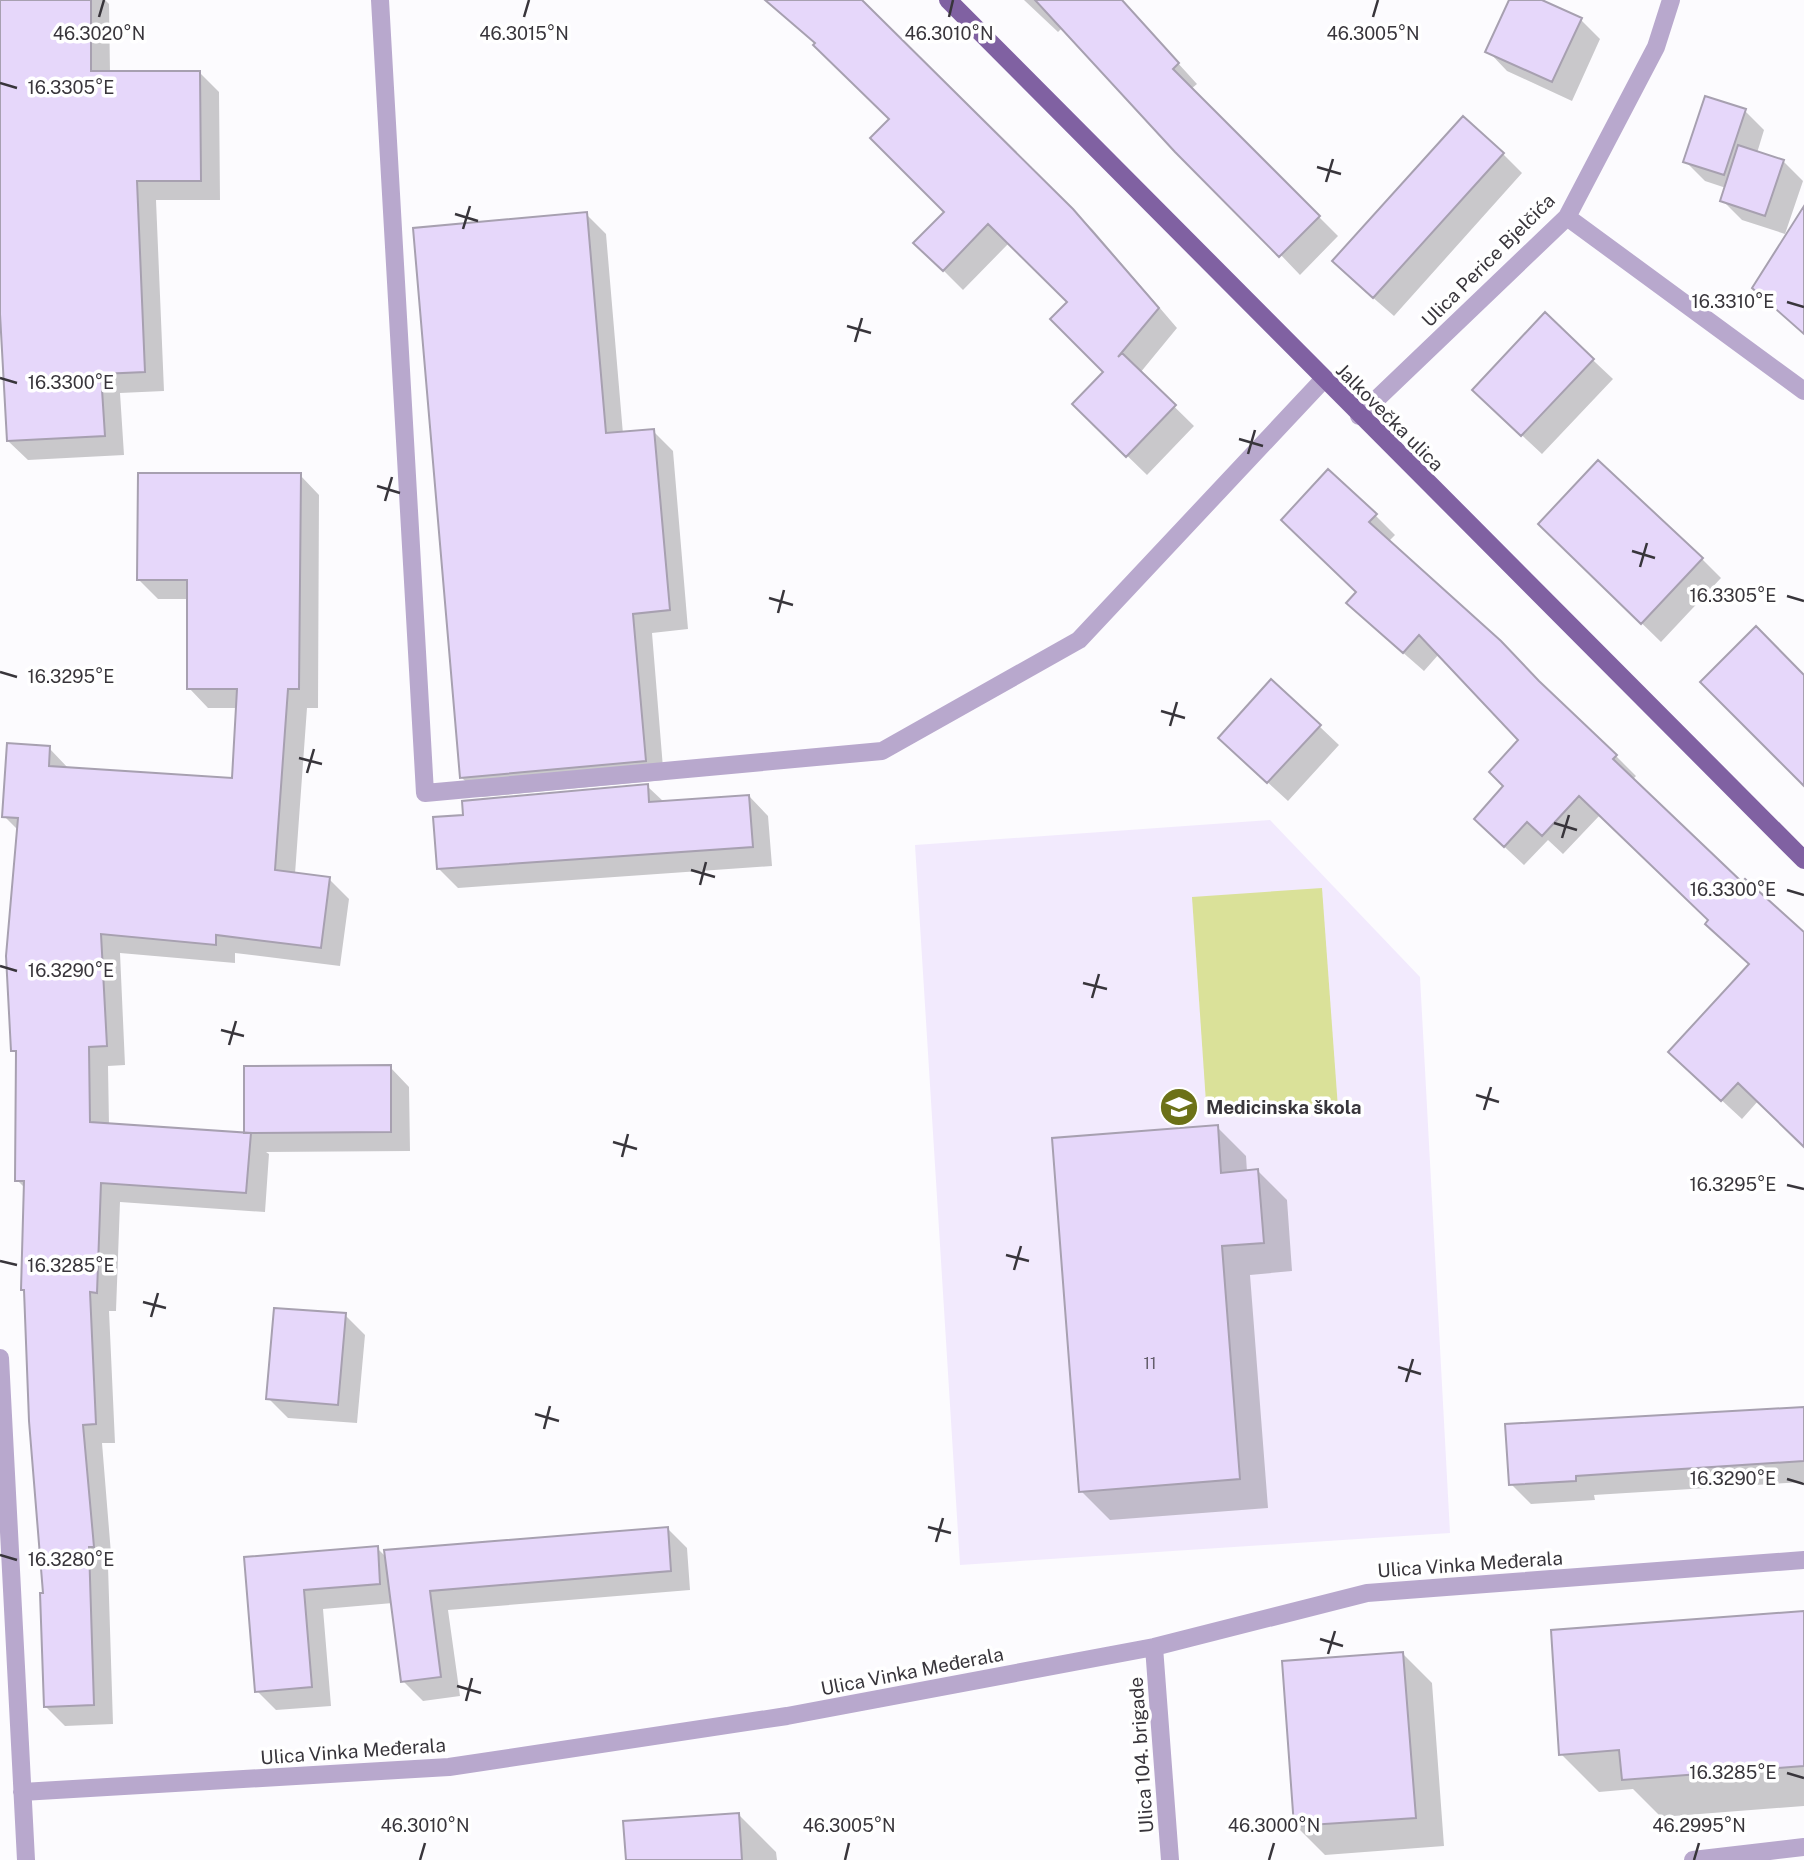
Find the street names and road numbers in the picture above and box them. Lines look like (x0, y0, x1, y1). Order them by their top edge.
street label: Ulica Perice Bjelčića (1417, 189, 1559, 331)
street label: Jalkovečka ulica (1332, 359, 1448, 475)
street label: Ulica Vinka Međerala (1377, 1547, 1563, 1581)
street label: Ulica Vinka Međerala (819, 1642, 1005, 1700)
street label: Ulica 104. brigade (1125, 1676, 1157, 1834)
street label: Ulica Vinka Međerala (260, 1734, 446, 1768)

